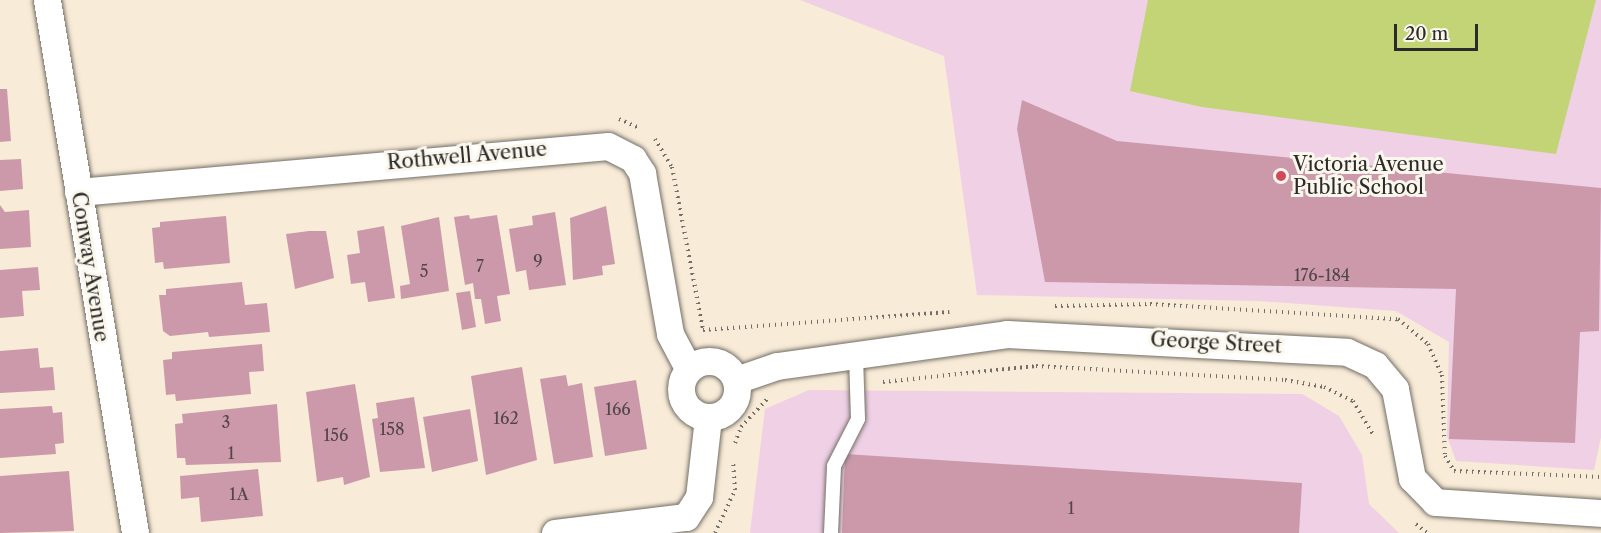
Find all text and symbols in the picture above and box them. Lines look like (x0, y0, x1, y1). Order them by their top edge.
scale bar (1397, 12, 1481, 50)
text: 20 m (1405, 23, 1448, 45)
street label: Rothwell Avenue (386, 137, 548, 175)
place label: Victoria Avenue Public School (1293, 152, 1445, 199)
marker: Victoria Avenue Public School (1274, 169, 1288, 183)
street label: Conway Avenue (66, 189, 114, 345)
house number: 9 (533, 251, 543, 271)
house number: 7 (476, 256, 484, 276)
house number: 5 (420, 261, 428, 281)
house number: 176-184 (1294, 265, 1350, 285)
street label: George Street (1150, 328, 1282, 358)
house number: 166 (605, 399, 631, 419)
house number: 162 (493, 408, 519, 428)
house number: 3 (222, 412, 230, 432)
house number: 158 (380, 419, 404, 439)
house number: 156 (324, 425, 348, 445)
house number: 1 (228, 443, 234, 463)
house number: 1A (229, 484, 249, 504)
house number: 1 (1068, 498, 1074, 518)

